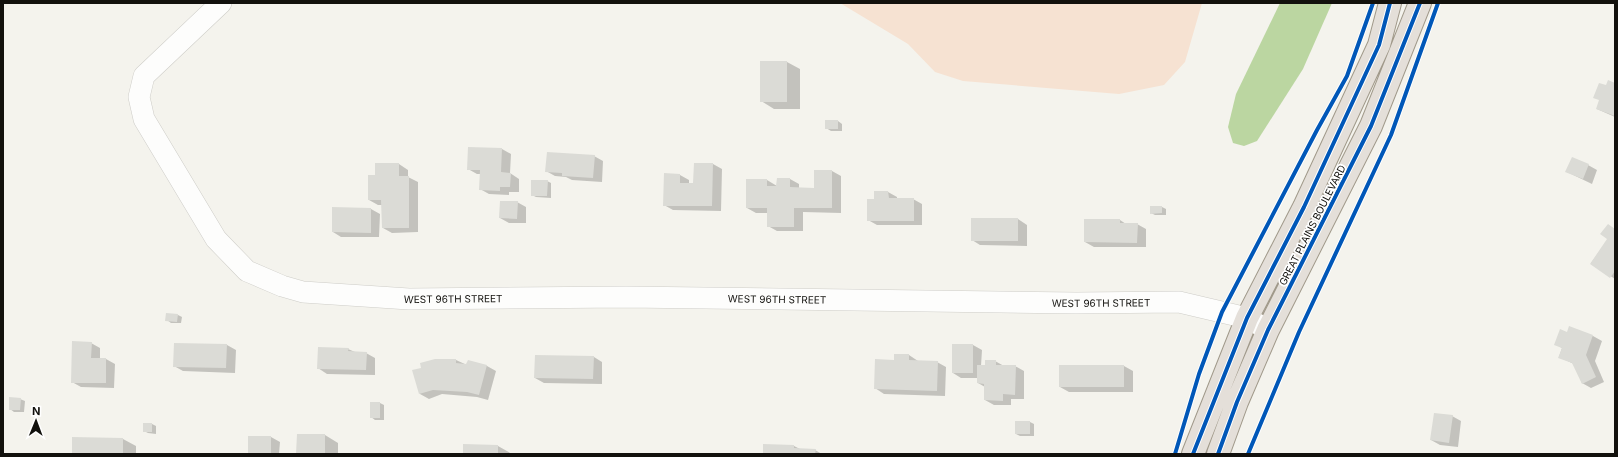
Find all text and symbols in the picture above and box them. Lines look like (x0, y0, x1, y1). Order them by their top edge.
street label: GREAT PLAINS BOULEVARD (1276, 163, 1348, 287)
street label: WEST 96TH STREET (403, 292, 502, 305)
street label: WEST 96TH STREET (728, 292, 826, 306)
street label: WEST 96TH STREET (1052, 296, 1150, 309)
north arrow (16, 401, 56, 441)
text: N (32, 404, 40, 418)

